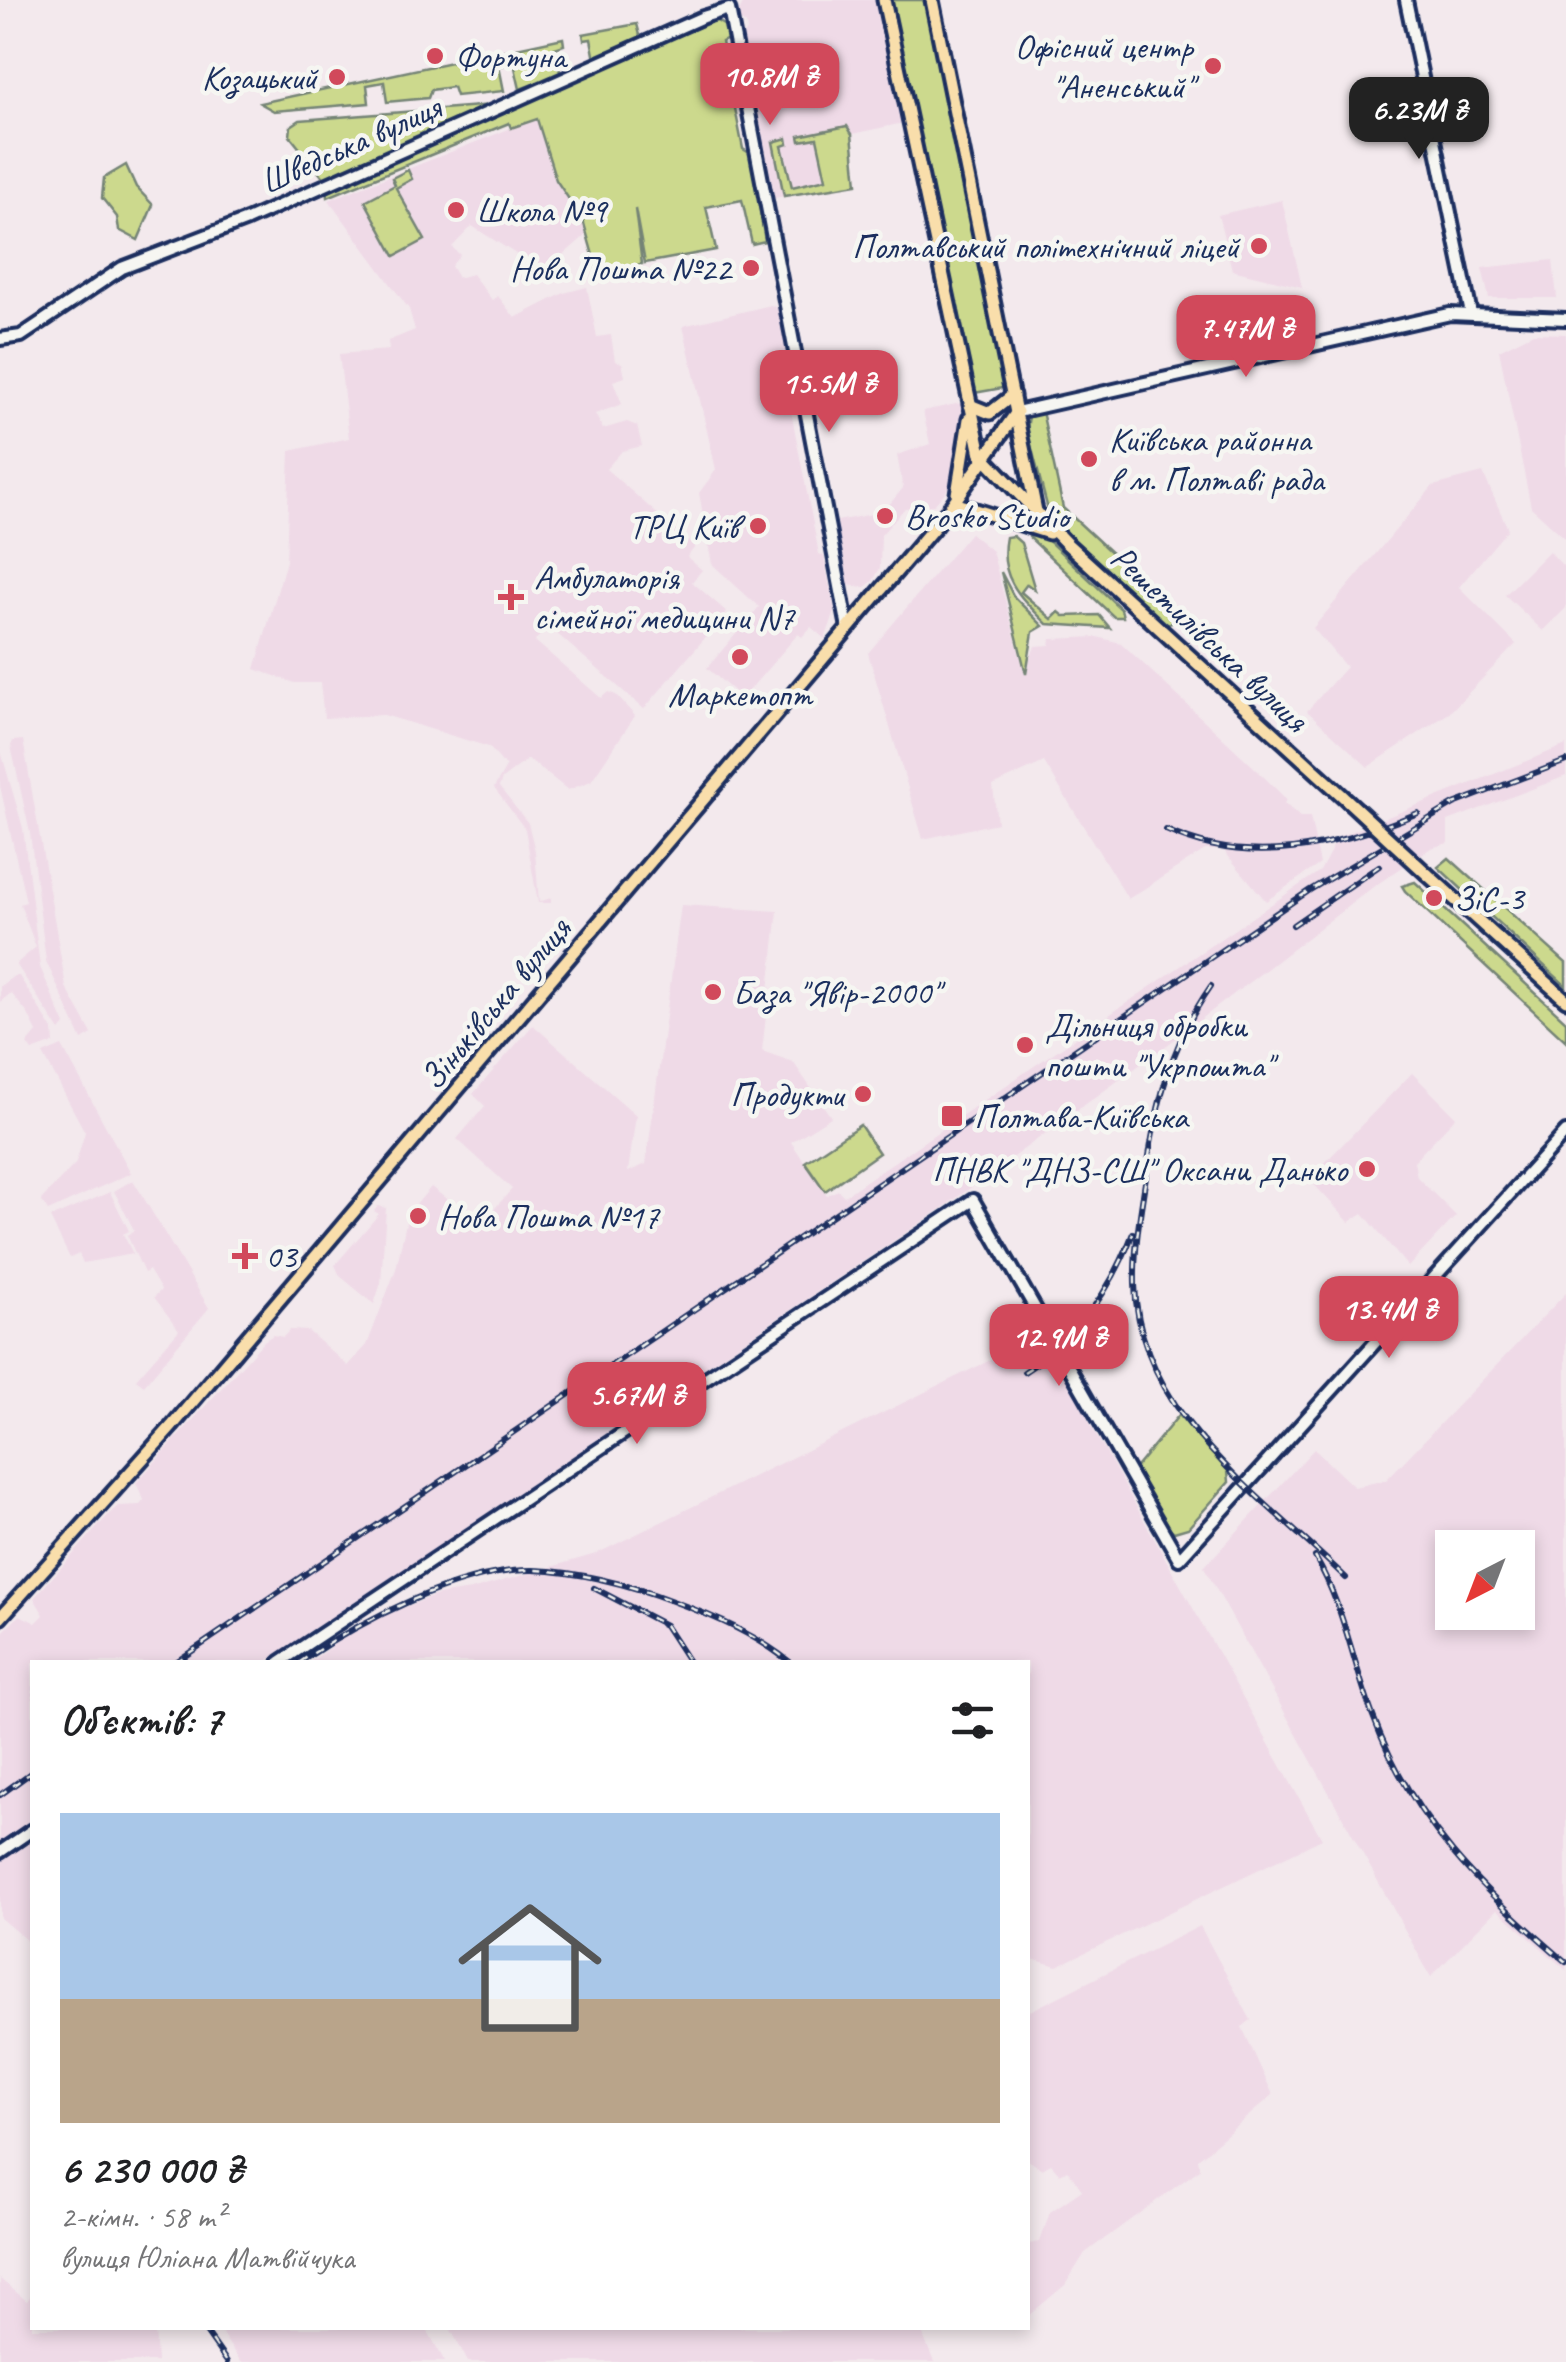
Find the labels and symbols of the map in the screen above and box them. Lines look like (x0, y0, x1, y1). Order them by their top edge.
place label: Офісний центр "Аненський" (1015, 24, 1200, 109)
place label: Фортуна (455, 34, 568, 79)
pin: 10.8M ₴ (678, 43, 862, 128)
marker: Фортуна (424, 45, 446, 67)
place label: Козацький (202, 55, 319, 100)
marker: Офісний центр "Аненський" (1202, 55, 1224, 77)
marker: Козацький (326, 66, 348, 88)
pin: 6.23M ₴ (1327, 77, 1511, 162)
street label: Шведська вулиця (253, 84, 449, 204)
place label: Школа №9 (476, 188, 610, 233)
marker: Школа №9 (445, 199, 467, 221)
place label: Полтавський політехнічний ліцей (852, 224, 1241, 269)
marker: Полтавський політехнічний ліцей (1248, 235, 1270, 257)
place label: Нова Пошта №22 (510, 246, 734, 291)
marker: Нова Пошта №22 (740, 257, 762, 279)
pin: 7.47M ₴ (1154, 295, 1338, 380)
pin: 15.5M ₴ (737, 350, 921, 435)
place label: Київська районна в м. Полтаві рада (1109, 417, 1326, 502)
marker: Київська районна в м. Полтаві рада (1078, 448, 1100, 470)
place label: Brosko Studio (905, 494, 1072, 539)
place label: ТРЦ Київ (629, 504, 746, 549)
marker: Brosko Studio (874, 505, 896, 527)
marker: ТРЦ Київ (747, 515, 769, 537)
street label: Решетилівська вулиця (1101, 535, 1319, 743)
place label: Амбулаторія сімейної медицини N7 (534, 555, 797, 640)
marker: Амбулаторія сімейної медицини N7 (498, 584, 524, 610)
marker: Маркетопт (729, 646, 751, 668)
place label: Маркетопт (668, 672, 815, 717)
place label: ЗіС-3 (1454, 876, 1526, 921)
marker: ЗіС-3 (1423, 887, 1445, 909)
street label: Зіньківська вулиця (410, 907, 582, 1099)
place label: База "Явір-2000" (733, 970, 946, 1015)
marker: База "Явір-2000" (702, 981, 724, 1003)
place label: Дільниця обробки пошти "Укрпошта" (1045, 1003, 1279, 1088)
marker: Дільниця обробки пошти "Укрпошта" (1014, 1034, 1036, 1056)
place label: Продукти (730, 1072, 847, 1117)
marker: Продукти (852, 1083, 874, 1105)
place label: Полтава-Київська (974, 1094, 1190, 1139)
marker: Полтава-Київська (939, 1103, 965, 1129)
place label: ПНВК "ДНЗ-СШ" Оксани Данько (932, 1147, 1349, 1192)
marker: ПНВК "ДНЗ-СШ" Оксани Данько (1356, 1158, 1378, 1180)
place label: Нова Пошта №17 (438, 1194, 661, 1239)
marker: Нова Пошта №17 (407, 1205, 429, 1227)
place label: 03 (265, 1234, 299, 1279)
marker: 03 (234, 1245, 256, 1267)
pin: 13.4M ₴ (1297, 1276, 1481, 1361)
pin: 12.9M ₴ (967, 1304, 1151, 1389)
pin: 5.67M ₴ (545, 1362, 729, 1447)
north arrow (1435, 1530, 1535, 1630)

